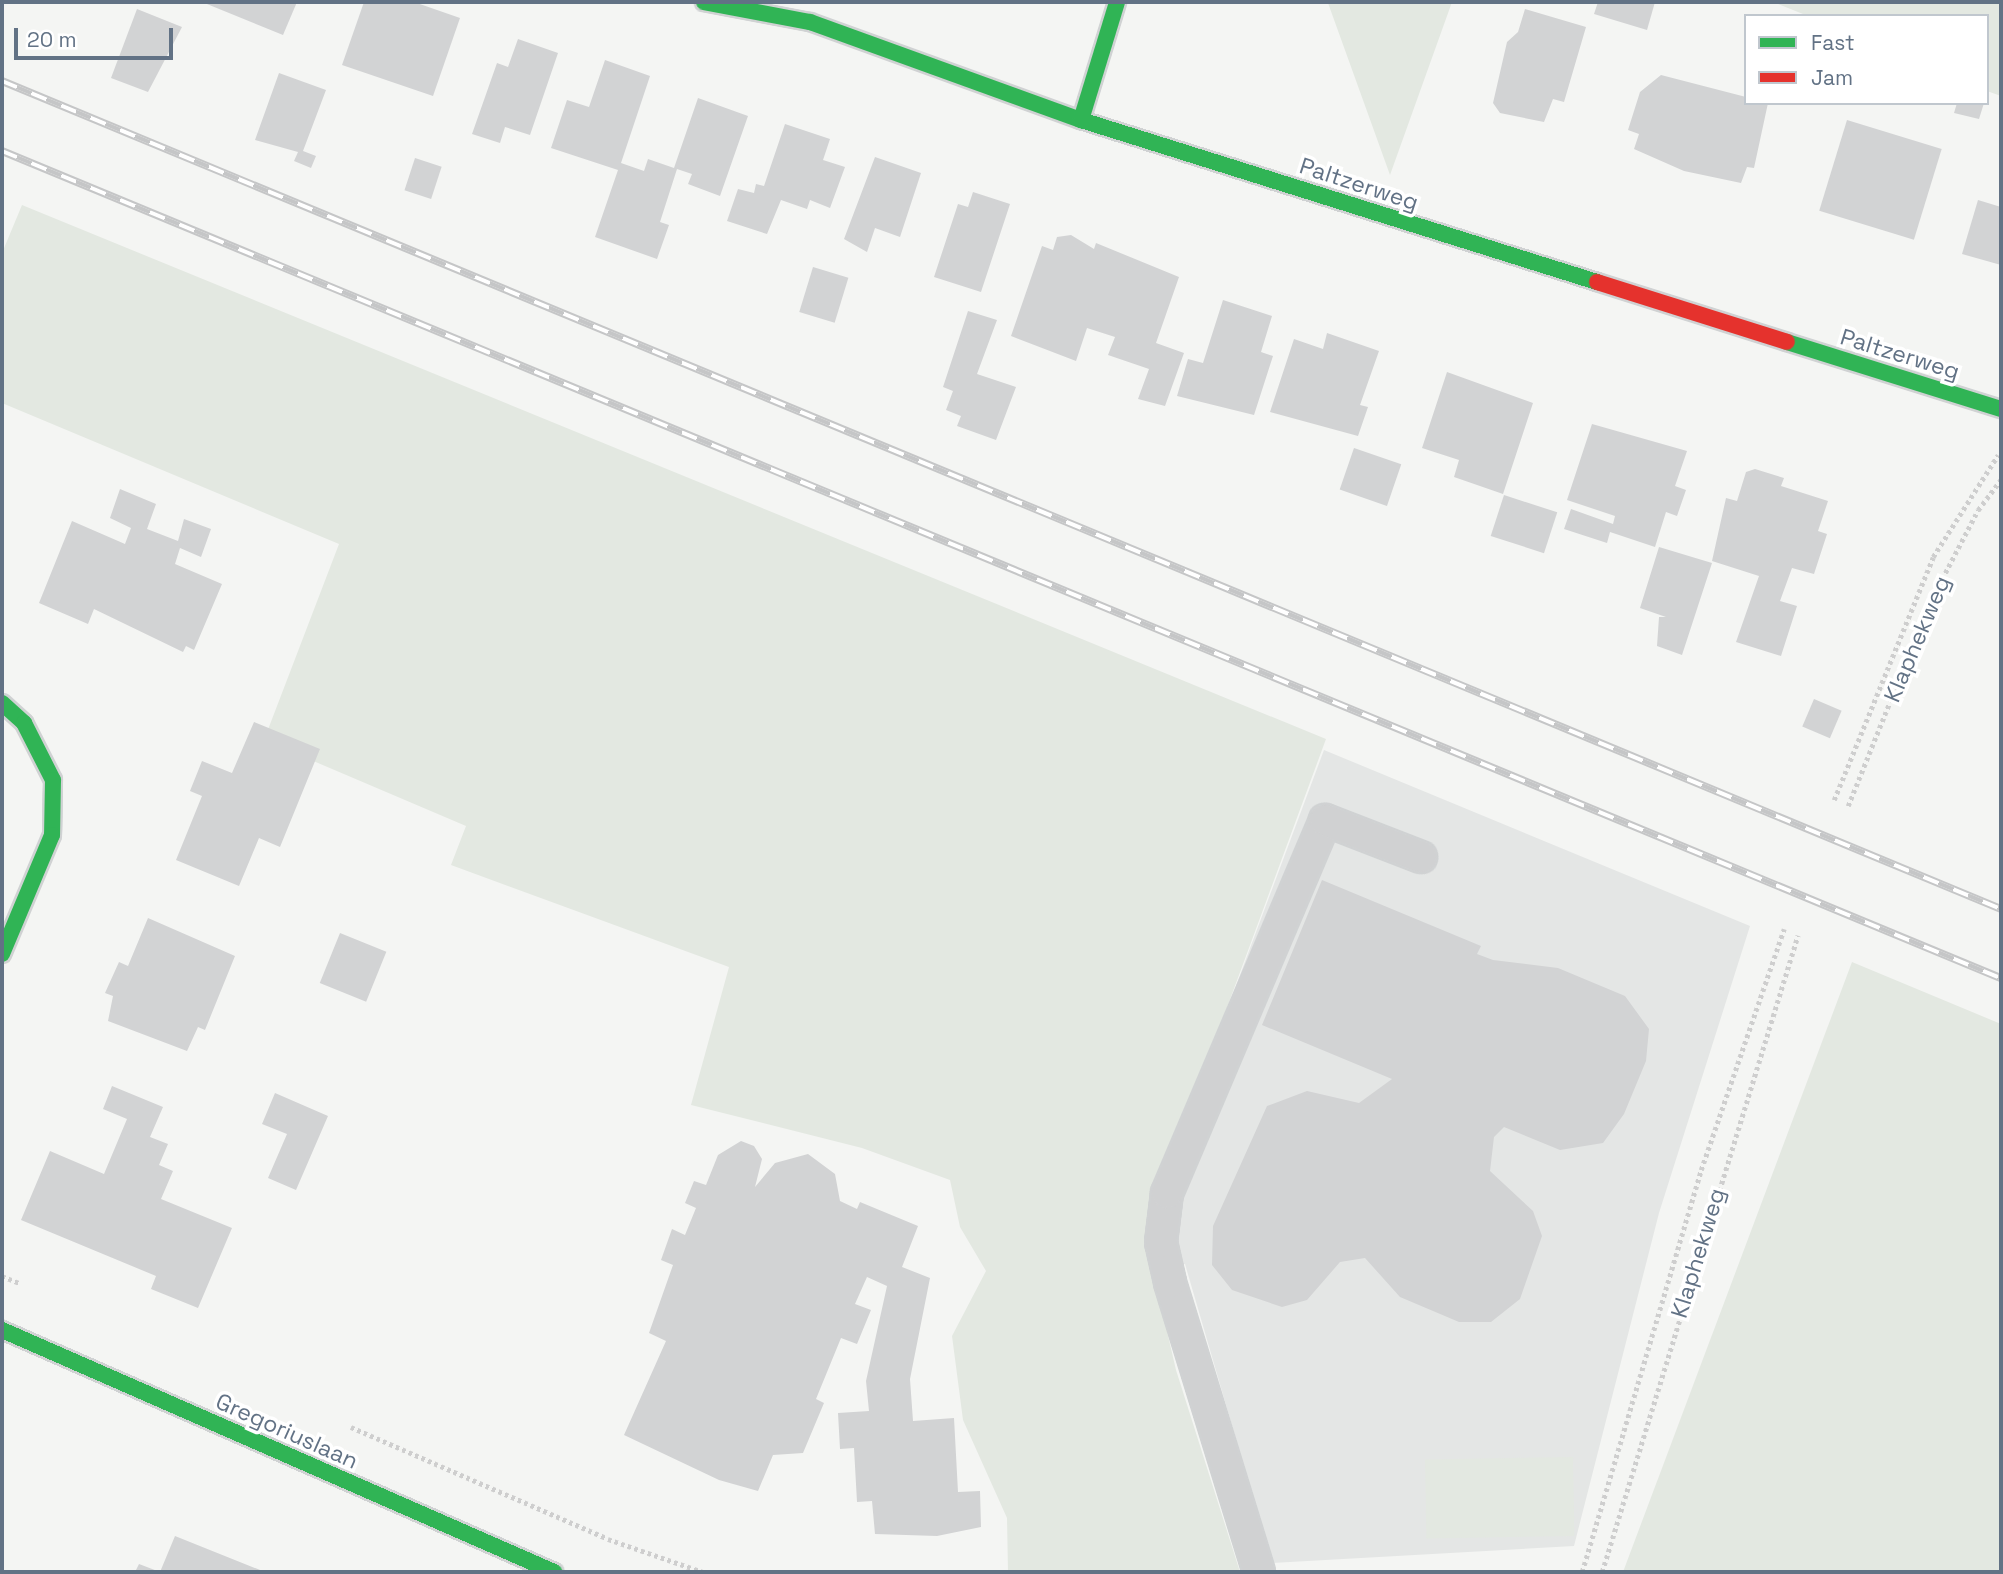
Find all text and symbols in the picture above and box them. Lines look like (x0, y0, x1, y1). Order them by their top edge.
scale bar (18, 14, 177, 58)
legend (1744, 14, 1989, 105)
text: 20 m (27, 26, 77, 53)
text: Fast (1811, 29, 1855, 56)
text: Jam (1811, 64, 1853, 91)
street label: Paltzerweg (1296, 152, 1422, 216)
street label: Paltzerweg (1837, 323, 1963, 385)
street label: Klaphekweg (1878, 572, 1956, 706)
street label: Klaphekweg (1665, 1185, 1731, 1321)
street label: Gregoriuslaan (212, 1387, 362, 1475)

